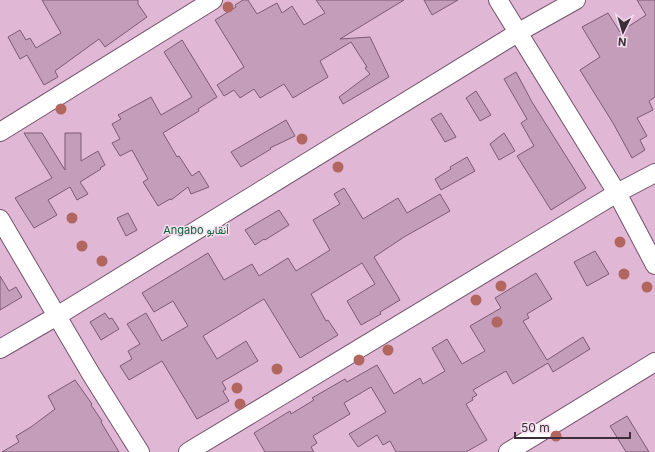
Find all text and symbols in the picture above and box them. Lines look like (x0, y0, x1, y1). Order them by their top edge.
north arrow (603, 12, 643, 52)
text: N (617, 35, 627, 49)
district label: Angabo أنقابو (163, 223, 229, 237)
scale bar (515, 414, 630, 440)
text: 50 m (521, 420, 550, 435)

